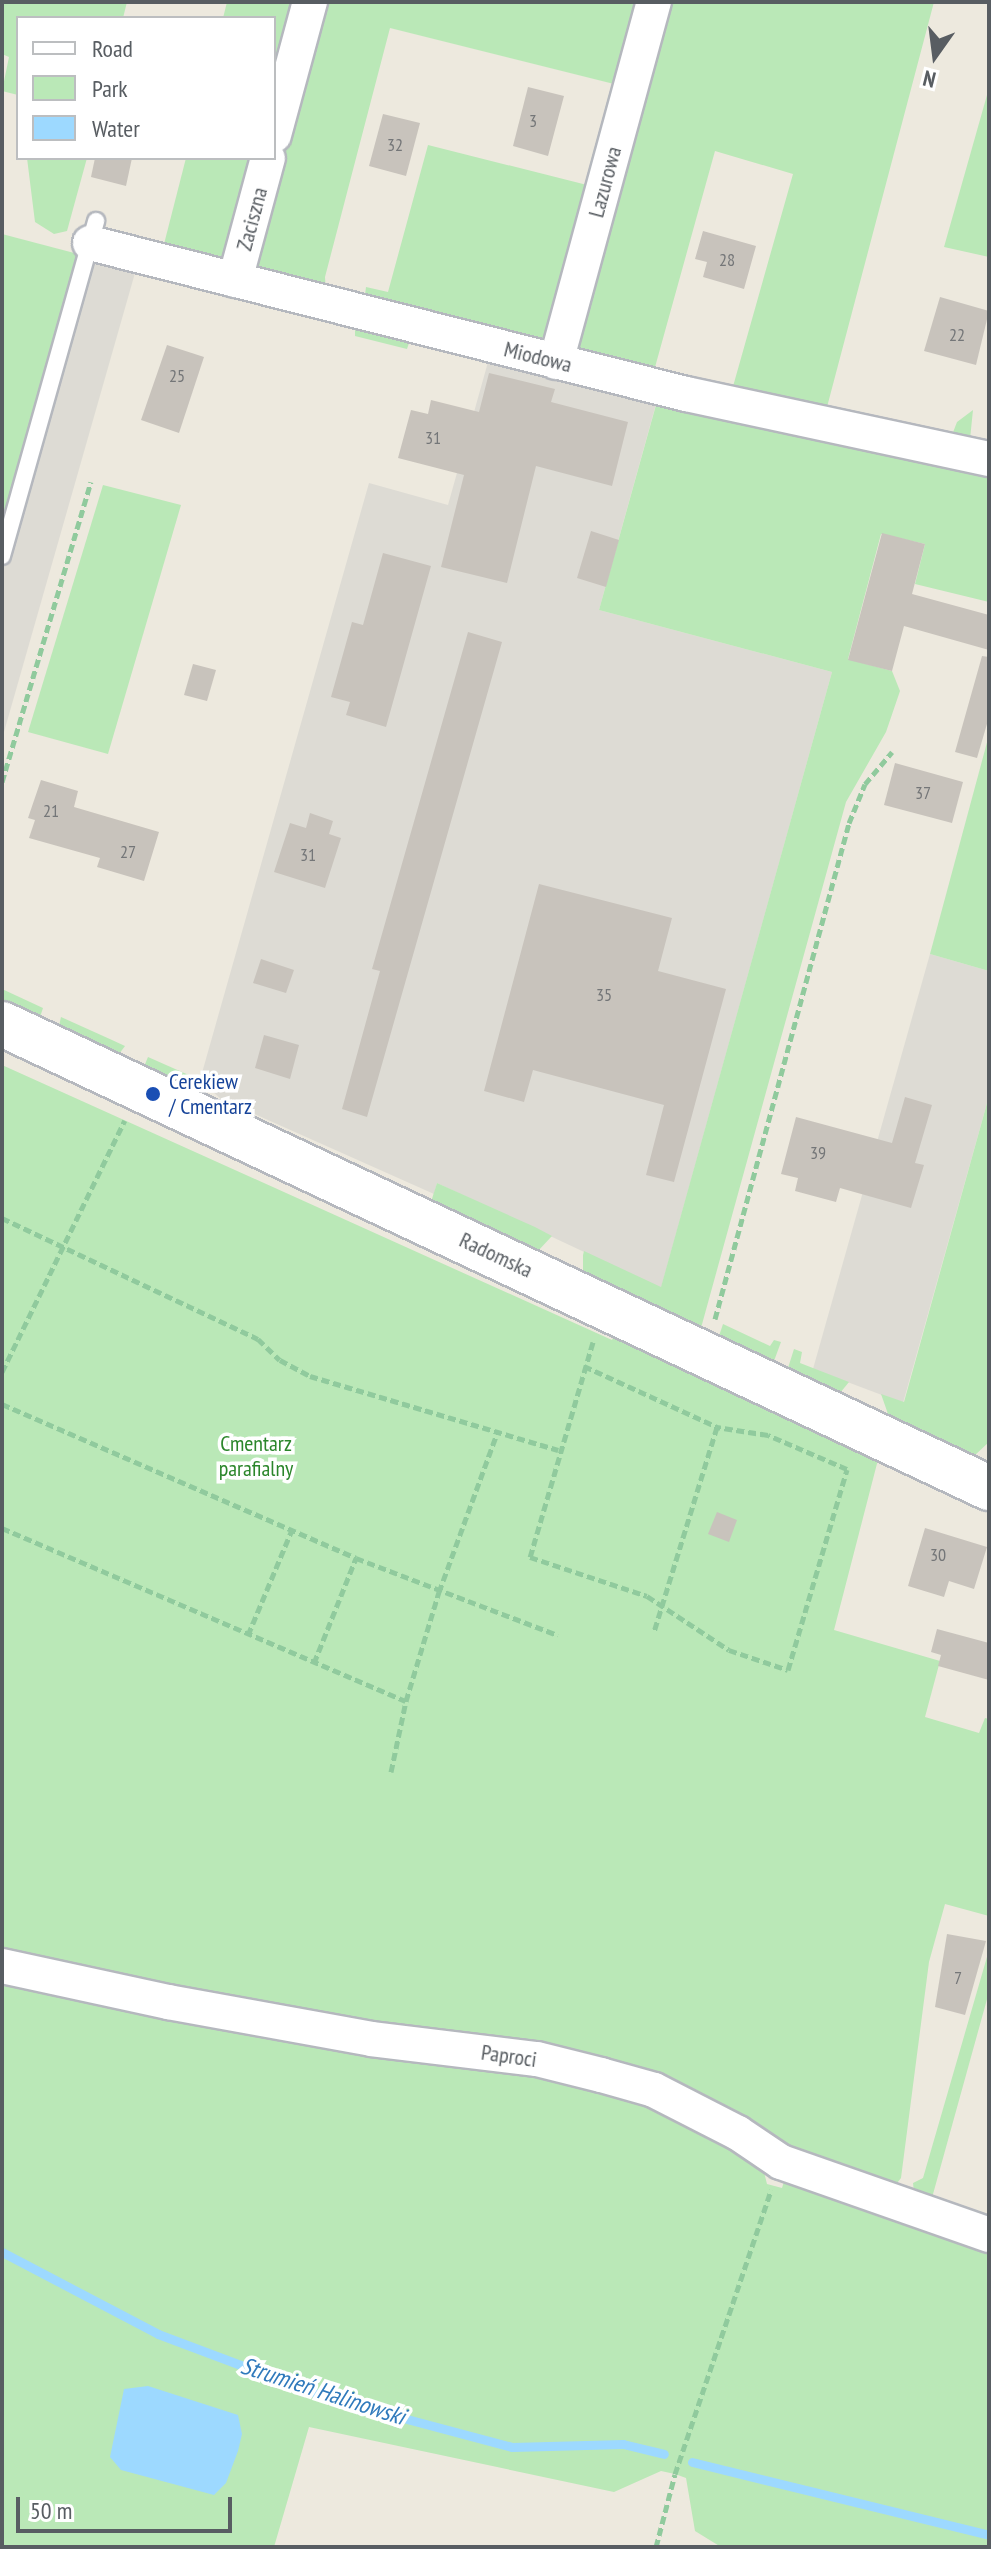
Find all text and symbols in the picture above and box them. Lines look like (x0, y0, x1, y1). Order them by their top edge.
legend (16, 16, 276, 160)
north arrow (895, 16, 975, 96)
text: Road (92, 33, 133, 64)
text: N (920, 64, 938, 94)
text: Park (92, 73, 128, 104)
house number: 3 (529, 110, 537, 132)
text: Water (92, 113, 140, 144)
house number: 32 (387, 134, 403, 156)
street label: Lazurowa (583, 144, 627, 220)
street label: Zaciszna (231, 184, 273, 254)
house number: 28 (719, 249, 735, 271)
house number: 22 (949, 324, 965, 346)
street label: Miodowa (501, 336, 575, 378)
house number: 25 (169, 365, 185, 387)
house number: 31 (425, 427, 441, 449)
house number: 37 (915, 782, 931, 804)
house number: 21 (43, 800, 59, 822)
house number: 27 (120, 841, 136, 863)
house number: 31 (300, 844, 316, 866)
house number: 35 (596, 984, 612, 1006)
place label: Cerekiew / Cmentarz (169, 1068, 252, 1120)
marker: Cerekiew / Cmentarz (144, 1085, 162, 1103)
house number: 39 (810, 1142, 826, 1164)
street label: Radomska (455, 1227, 537, 1283)
park label: Cmentarz parafialny (219, 1430, 293, 1482)
house number: 30 (930, 1544, 946, 1566)
house number: 7 (954, 1967, 962, 1989)
street label: Paproci (480, 2039, 538, 2073)
water label: Strumień Halinowski (237, 2351, 409, 2431)
scale bar (20, 2481, 236, 2531)
text: 50 m (30, 2495, 72, 2526)

